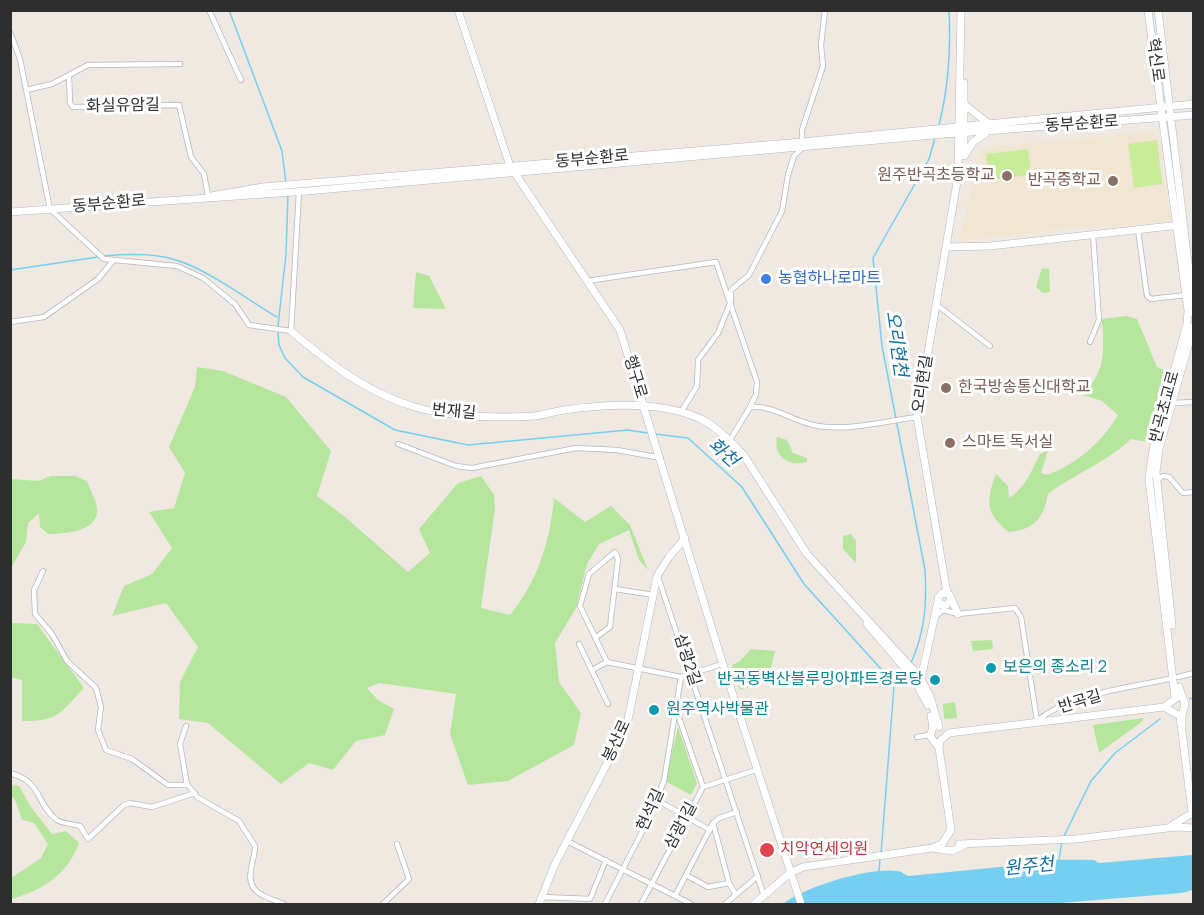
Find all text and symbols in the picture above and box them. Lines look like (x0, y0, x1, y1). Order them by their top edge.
street label: 혁신로 (1142, 37, 1168, 83)
street label: 화실유암길 (86, 96, 160, 116)
street label: 동부순환로 (1045, 112, 1119, 136)
street label: 동부순환로 (555, 146, 629, 172)
place label: 원주반곡초등학교 (877, 166, 995, 186)
marker: 원주반곡초등학교 (1000, 169, 1014, 183)
place label: 반곡중학교 (1027, 171, 1101, 191)
marker: 반곡중학교 (1106, 174, 1120, 188)
street label: 동부순환로 (72, 191, 146, 217)
place label: 농협하나로마트 (778, 269, 881, 289)
marker: 농협하나로마트 (759, 272, 773, 286)
water label: 오리현천 (881, 310, 911, 378)
street label: 행구로 (619, 353, 651, 401)
street label: 오리현길 (909, 353, 937, 415)
street label: 반곡초교로 (1146, 369, 1184, 445)
place label: 한국방송통신대학교 (958, 378, 1090, 398)
marker: 한국방송통신대학교 (939, 381, 953, 395)
street label: 번재길 (431, 401, 477, 423)
place label: 스마트 독서실 (962, 433, 1054, 453)
water label: 화천 (703, 434, 743, 472)
marker: 스마트 독서실 (943, 436, 957, 450)
street label: 삼광2길 (670, 632, 704, 688)
place label: 보은의 종소리 2 (1003, 658, 1107, 678)
marker: 보은의 종소리 2 (984, 661, 998, 675)
place label: 반곡동벽산블루밍아파트경로당 (717, 670, 923, 690)
marker: 반곡동벽산블루밍아파트경로당 (928, 673, 942, 687)
street label: 반곡길 (1056, 686, 1104, 718)
place label: 원주역사박물관 (666, 700, 769, 720)
marker: 원주역사박물관 (647, 703, 661, 717)
street label: 봉산로 (599, 717, 635, 765)
street label: 현석길 (633, 786, 669, 834)
street label: 삼광1길 (661, 799, 701, 853)
place label: 치악연세의원 (780, 840, 868, 860)
marker: 치악연세의원 (758, 841, 776, 859)
water label: 원주천 (1003, 854, 1055, 880)

